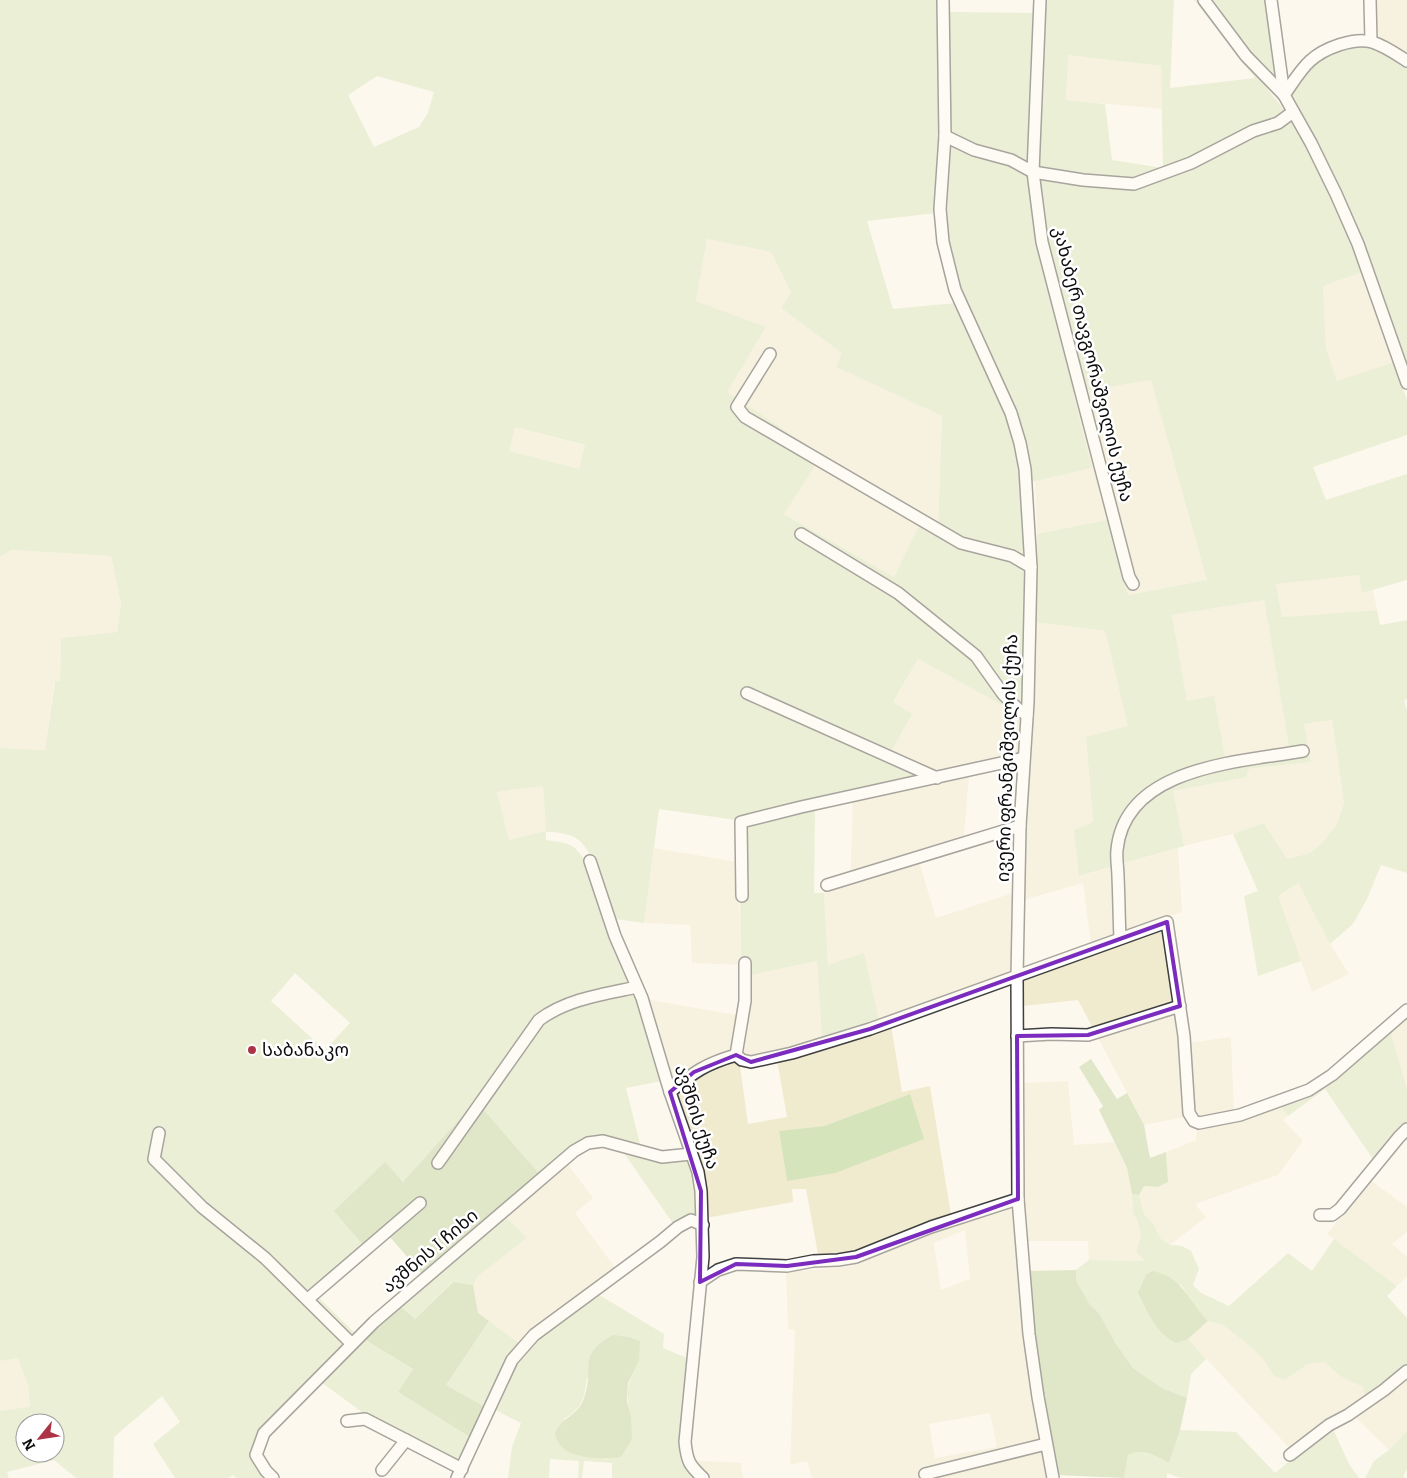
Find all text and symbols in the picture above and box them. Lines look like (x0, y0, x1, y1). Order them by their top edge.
street label: კახაბერ თავგორაშვილის ქუჩა (1048, 224, 1138, 504)
street label: ივერი ფრანგიშვილის ქუჩა (992, 634, 1022, 882)
place label: საბანაკო (262, 1039, 349, 1061)
marker: საბანაკო (246, 1044, 258, 1056)
street label: ავშნის ქუჩა (670, 1062, 724, 1172)
street label: ავშნის I ჩიხი (377, 1204, 483, 1298)
north arrow (15, 1413, 65, 1463)
text: N (19, 1435, 39, 1453)

